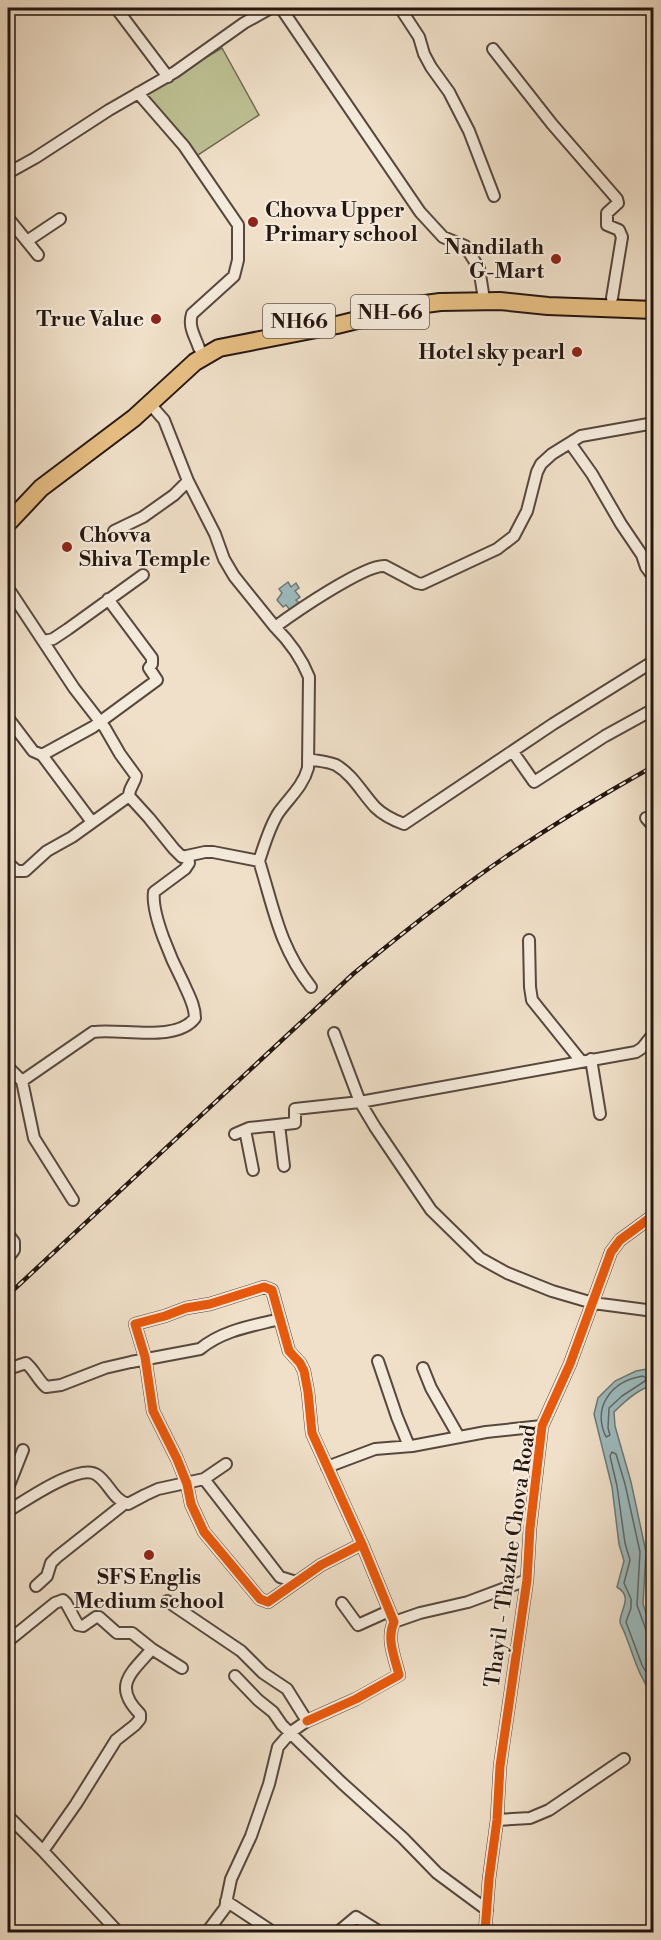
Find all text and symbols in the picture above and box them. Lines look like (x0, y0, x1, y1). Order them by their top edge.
place label: Chovva Upper Primary school (265, 198, 418, 248)
marker: Chovva Upper Primary school (246, 215, 260, 229)
place label: Nandilath G-Mart (444, 235, 545, 285)
marker: Nandilath G-Mart (549, 252, 563, 266)
road number: NH-66 (351, 295, 429, 329)
road number: NH66 (263, 304, 335, 338)
place label: True Value (36, 307, 144, 333)
marker: True Value (149, 312, 163, 326)
place label: Hotel sky pearl (418, 340, 565, 366)
marker: Hotel sky pearl (570, 345, 584, 359)
place label: Chovva Shiva Temple (79, 523, 211, 573)
marker: Chovva Shiva Temple (60, 540, 74, 554)
street label: Thayil - Thazhe Chova Road (480, 1423, 542, 1689)
marker: SFS Englis Medium school (142, 1548, 156, 1562)
place label: SFS Englis Medium school (74, 1565, 224, 1615)

